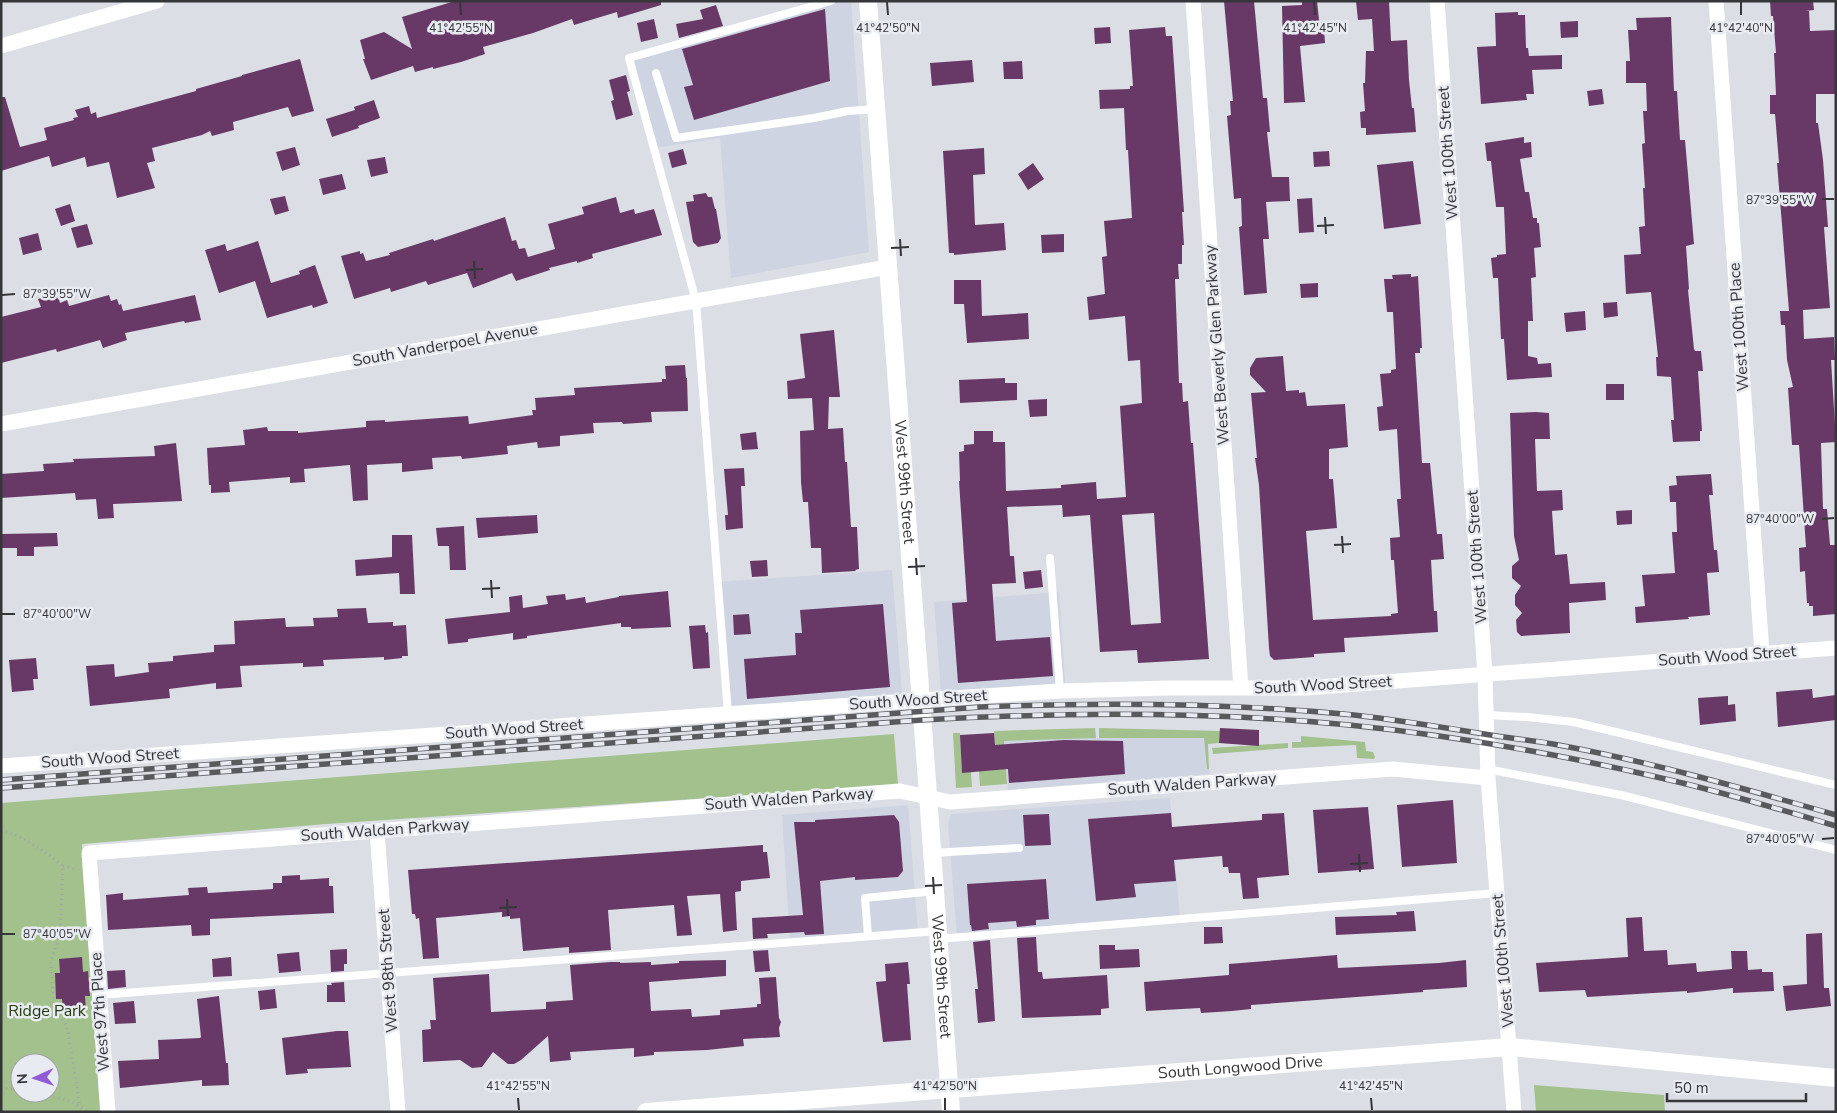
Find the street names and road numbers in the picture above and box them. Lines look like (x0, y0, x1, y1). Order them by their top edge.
street label: West 100th Street (1432, 85, 1464, 220)
street label: West Beverly Glen Parkway (1199, 243, 1235, 446)
street label: West 100th Place (1724, 262, 1754, 392)
street label: South Vanderpoel Avenue (351, 318, 539, 372)
street label: West 99th Street (889, 419, 920, 545)
street label: West 100th Street (1461, 489, 1493, 624)
street label: South Wood Street (1657, 640, 1797, 672)
street label: South Wood Street (1253, 670, 1393, 700)
street label: South Wood Street (848, 684, 988, 716)
street label: South Wood Street (444, 713, 584, 745)
street label: South Wood Street (40, 742, 180, 774)
street label: South Walden Parkway (1107, 767, 1278, 801)
street label: South Walden Parkway (704, 782, 875, 816)
street label: South Walden Parkway (300, 813, 471, 847)
street label: West 100th Street (1486, 893, 1520, 1029)
street label: West 98th Street (373, 908, 403, 1034)
street label: West 99th Street (926, 913, 957, 1039)
street label: West 97th Place (85, 952, 115, 1072)
street label: South Longwood Drive (1157, 1050, 1323, 1084)

